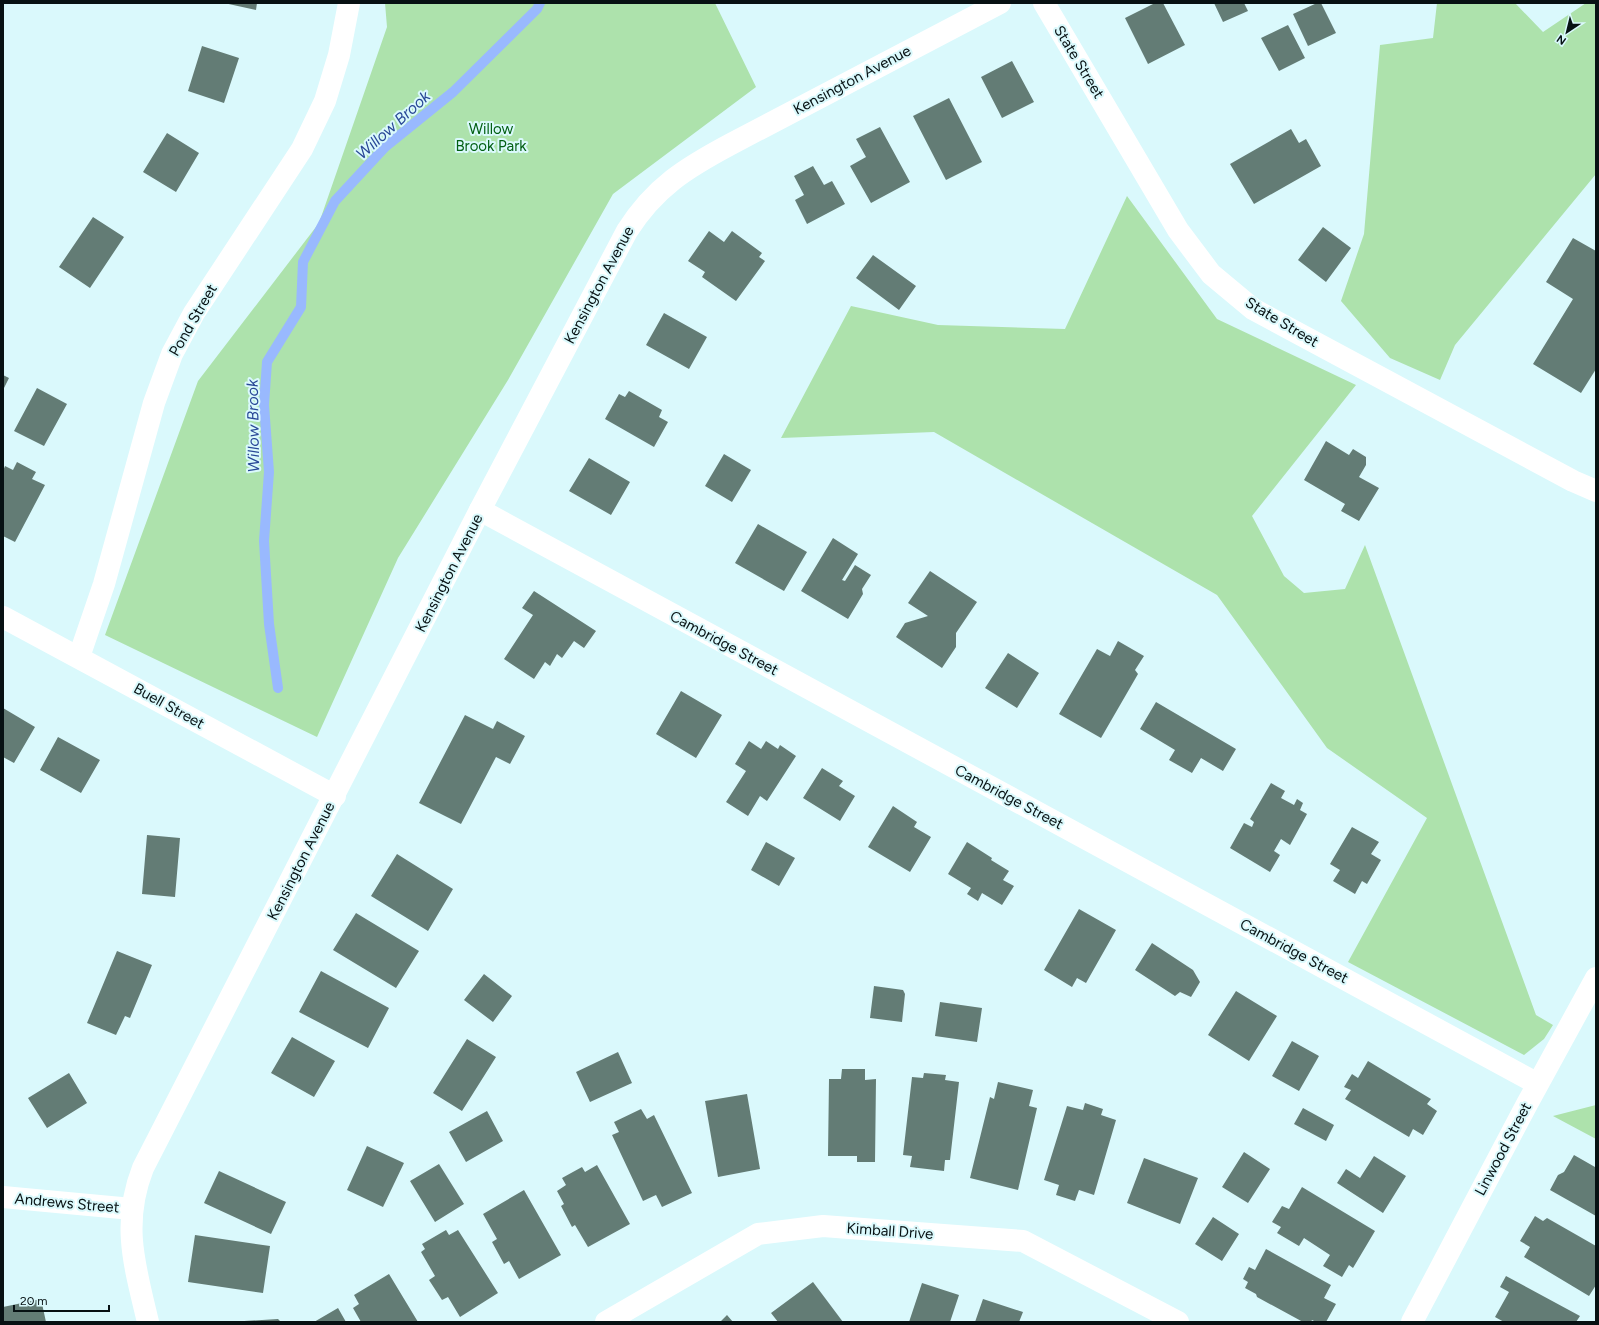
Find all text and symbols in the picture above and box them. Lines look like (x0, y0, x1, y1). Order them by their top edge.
north arrow (1547, 12, 1587, 52)
street label: State Street (1050, 22, 1108, 102)
text: N (1554, 32, 1569, 48)
street label: Kensington Avenue (790, 41, 914, 119)
water label: Willow Brook (352, 86, 435, 163)
park label: Willow Brook Park (455, 120, 527, 155)
street label: Kensington Avenue (560, 223, 638, 347)
street label: Pond Street (165, 281, 221, 359)
street label: State Street (1242, 293, 1322, 351)
water label: Willow Brook (243, 378, 263, 473)
street label: Kensington Avenue (411, 511, 487, 635)
street label: Cambridge Street (667, 607, 782, 679)
street label: Buell Street (131, 679, 208, 733)
street label: Cambridge Street (952, 761, 1067, 833)
street label: Kensington Avenue (263, 799, 339, 923)
street label: Cambridge Street (1237, 915, 1352, 987)
street label: Linwood Street (1471, 1099, 1535, 1199)
street label: Andrews Street (14, 1189, 120, 1217)
street label: Kimball Drive (846, 1219, 934, 1243)
scale bar (14, 1287, 109, 1313)
text: 20 m (20, 1294, 48, 1308)

